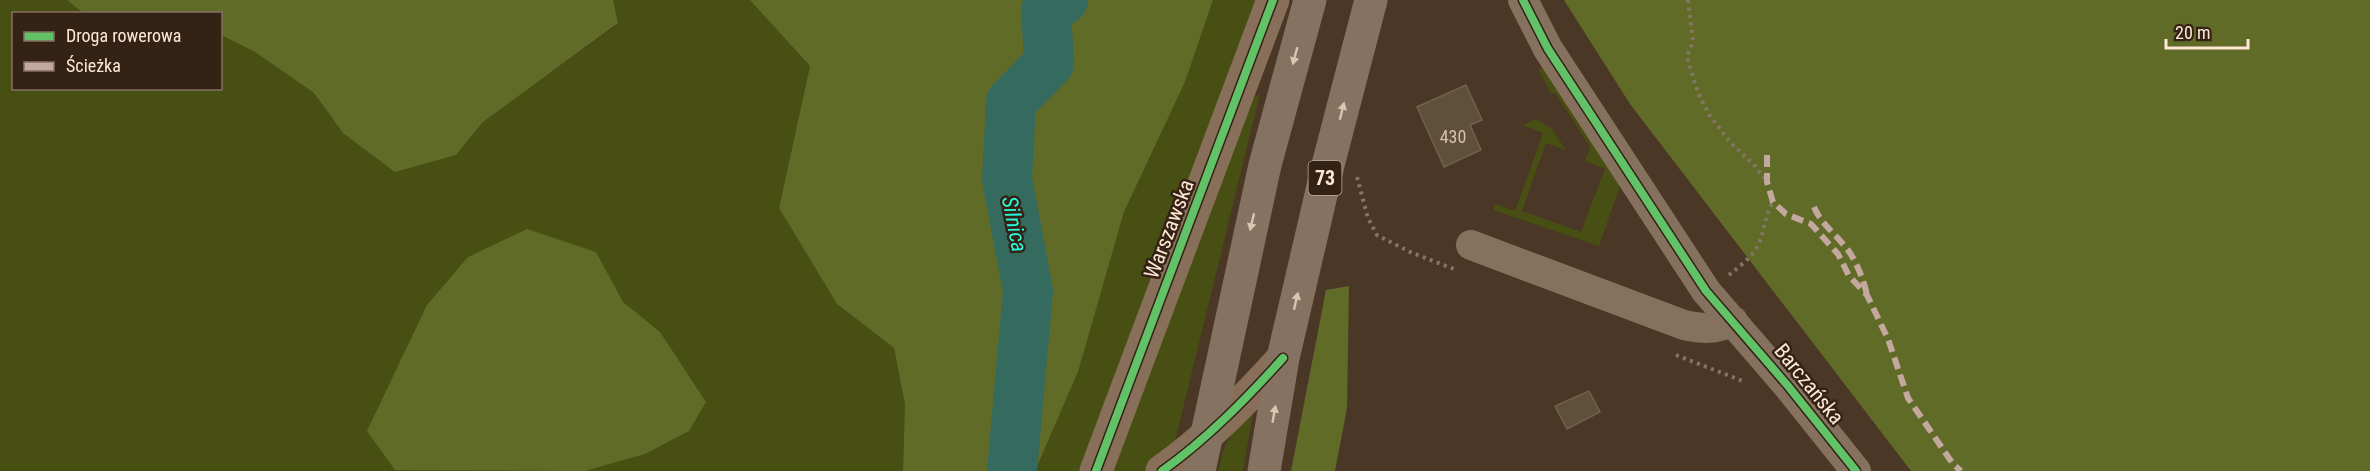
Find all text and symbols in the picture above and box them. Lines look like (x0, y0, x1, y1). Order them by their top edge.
legend (12, 12, 222, 90)
scale bar (2166, 12, 2248, 50)
text: 20 m (2175, 22, 2210, 43)
text: Droga rowerowa (66, 25, 181, 46)
one-way arrow (1289, 47, 1299, 66)
text: Ścieżka (66, 55, 121, 76)
one-way arrow (1338, 102, 1347, 120)
house number: 430 (1440, 126, 1466, 147)
road number: 73 (1308, 161, 1342, 195)
street label: Warszawska (1139, 176, 1199, 282)
water label: Silnica (997, 194, 1032, 254)
one-way arrow (1247, 213, 1257, 231)
one-way arrow (1292, 292, 1302, 310)
street label: Barczańska (1769, 339, 1849, 429)
one-way arrow (1269, 405, 1278, 424)

